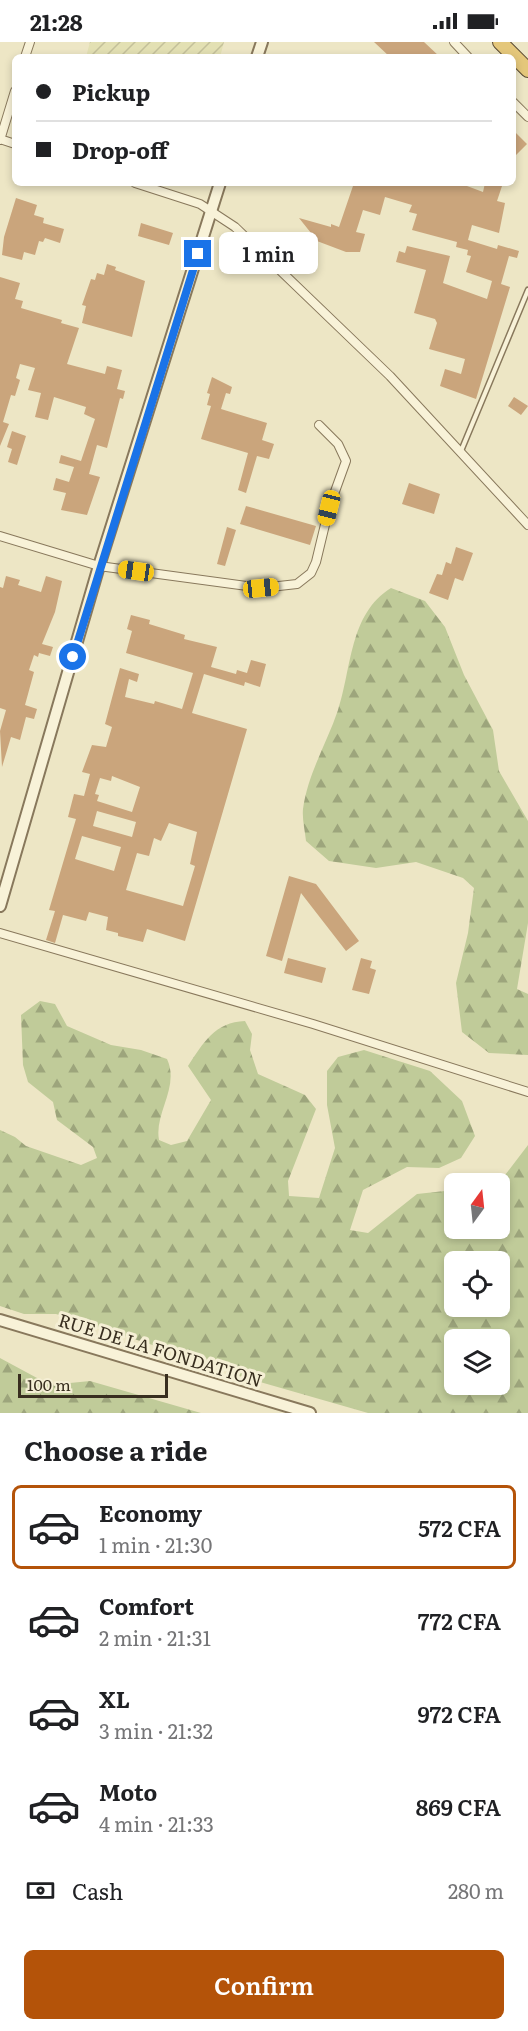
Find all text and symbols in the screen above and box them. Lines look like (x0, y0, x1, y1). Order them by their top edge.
text: 21:28 (30, 5, 83, 38)
text: Pickup (72, 75, 150, 108)
text: Drop-off (72, 133, 168, 166)
callout: 1 min (219, 233, 318, 275)
text: 1 min (242, 238, 295, 268)
route end (184, 240, 211, 267)
car (316, 488, 342, 528)
car (117, 560, 155, 582)
car (242, 577, 280, 599)
route start (59, 643, 86, 670)
north arrow (444, 1173, 510, 1239)
map controls (444, 1173, 510, 1395)
button: locate (444, 1251, 510, 1317)
street label: RUE DE LA FONDATION (55, 1306, 266, 1393)
button: layers (444, 1329, 510, 1395)
scale bar (18, 1371, 168, 1398)
text: 100 m (27, 1372, 71, 1396)
text: Choose a ride (24, 1429, 207, 1469)
text: Economy (99, 1496, 202, 1529)
icon: car (27, 1500, 81, 1554)
text: 572 CFA (418, 1511, 501, 1544)
text: 1 min · 21:30 (99, 1529, 212, 1559)
text: Comfort (99, 1589, 194, 1622)
icon: car (27, 1593, 81, 1647)
text: 772 CFA (418, 1604, 501, 1637)
text: 2 min · 21:31 (99, 1622, 211, 1652)
text: XL (99, 1682, 130, 1715)
icon: car (27, 1686, 81, 1740)
text: 972 CFA (418, 1697, 501, 1730)
text: 3 min · 21:32 (99, 1715, 213, 1745)
text: Moto (99, 1775, 157, 1808)
icon: car (27, 1779, 81, 1833)
text: 869 CFA (416, 1790, 501, 1823)
text: 4 min · 21:33 (99, 1808, 214, 1838)
icon: cash (24, 1874, 57, 1907)
text: Cash (72, 1874, 123, 1907)
text: 280 m (448, 1875, 504, 1905)
button: Confirm (24, 1950, 504, 2019)

